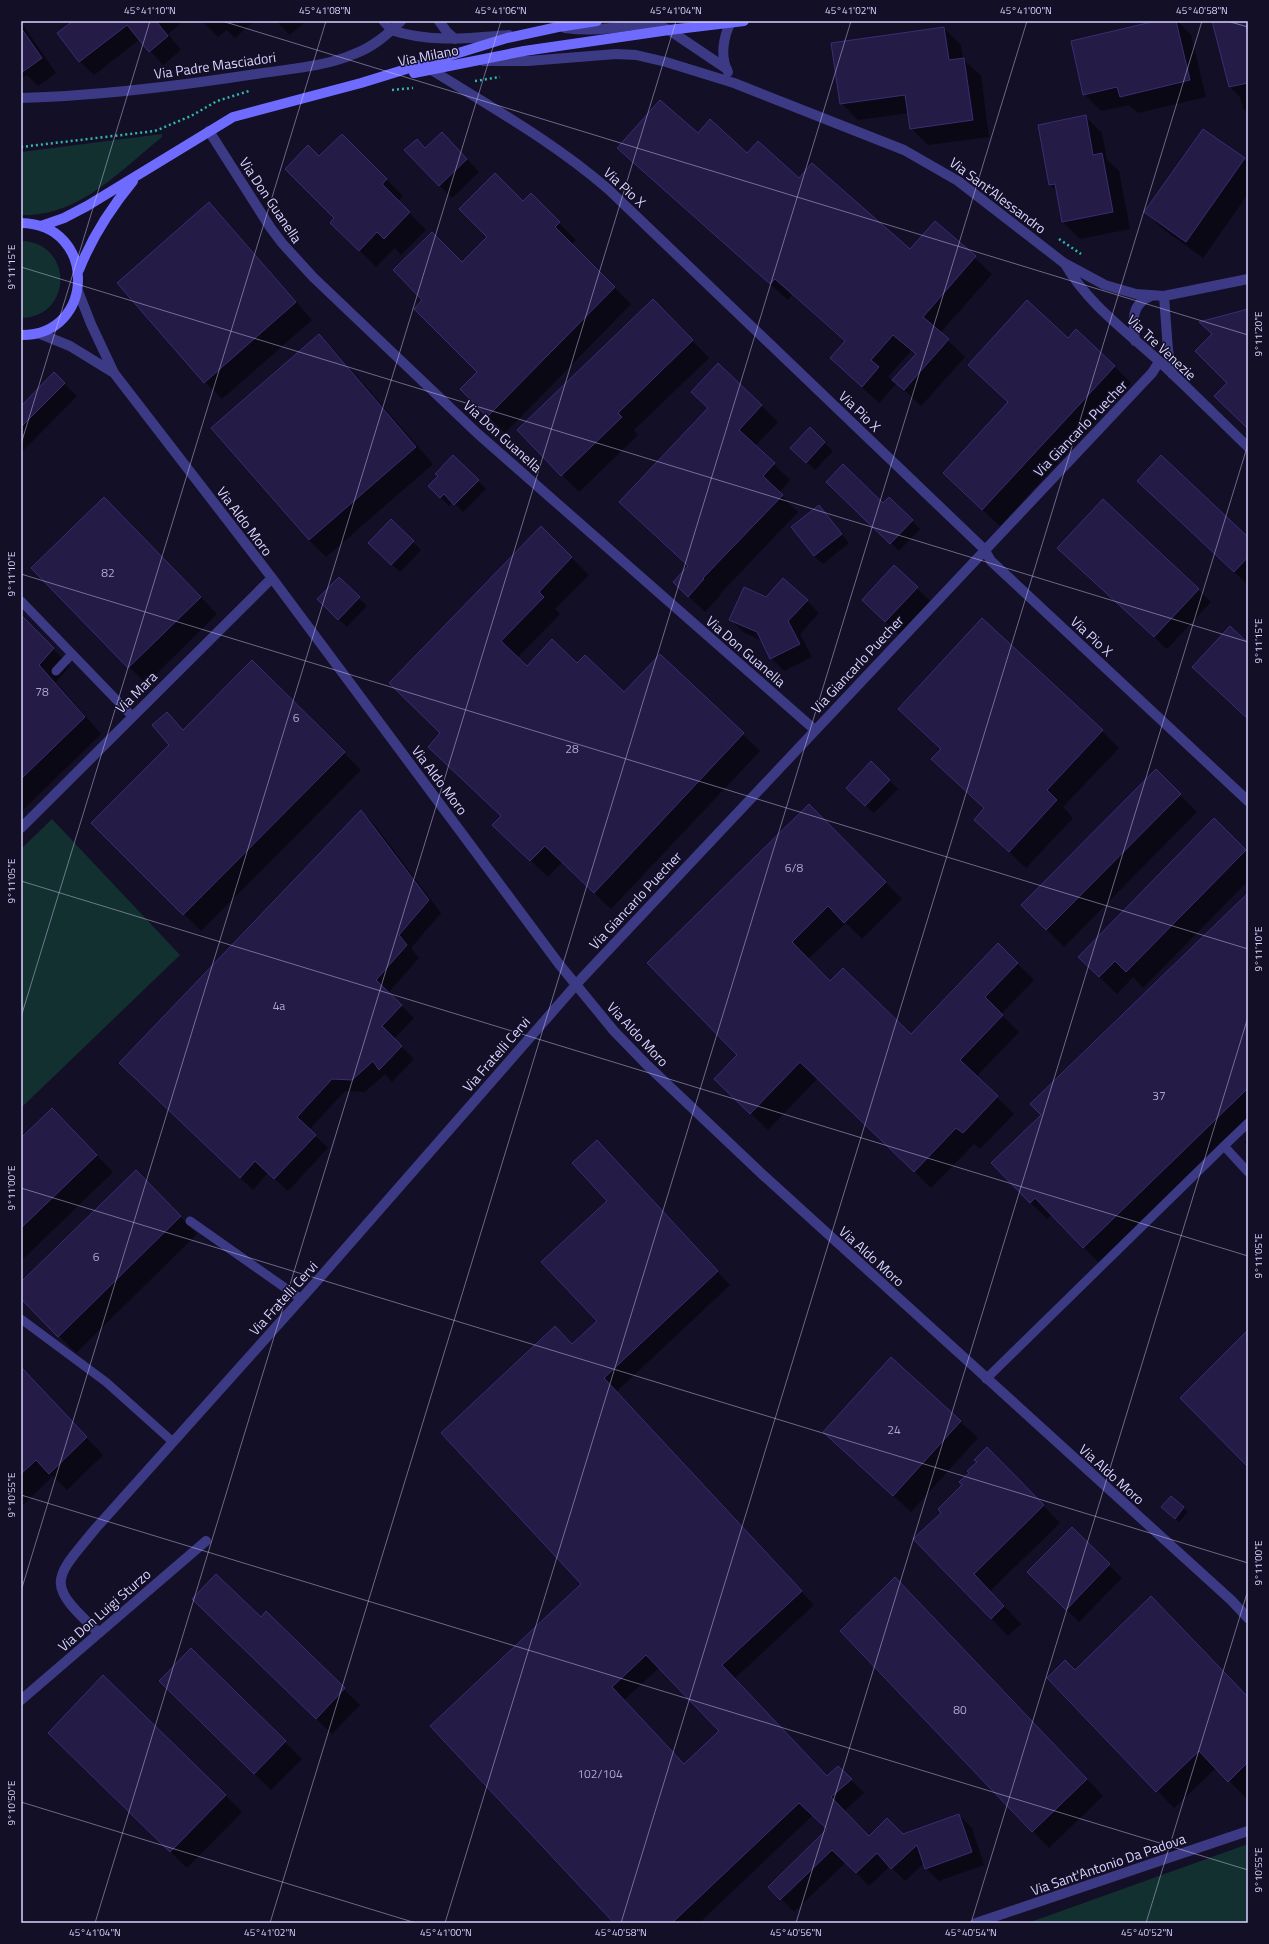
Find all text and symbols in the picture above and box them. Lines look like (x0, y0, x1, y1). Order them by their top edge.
text: 45°41'10"N (124, 3, 176, 18)
text: 45°41'08"N (299, 3, 351, 18)
text: 45°41'06"N (475, 3, 527, 18)
text: 45°41'04"N (650, 3, 702, 18)
text: 45°41'02"N (825, 3, 877, 18)
text: 45°41'00"N (1000, 3, 1052, 18)
text: 45°40'58"N (1176, 3, 1228, 18)
street label: Via Milano (396, 39, 460, 71)
street label: Via Padre Masciadori (153, 46, 277, 84)
street label: Via Sant'Alessandro (945, 152, 1051, 238)
street label: Via Don Guanella (234, 153, 308, 247)
street label: Via Pio X (599, 162, 651, 212)
text: 9°11'15"E (4, 244, 19, 289)
street label: Via Tre Venezie (1123, 309, 1201, 385)
text: 9°11'20"E (1251, 311, 1266, 356)
street label: Via Giancarlo Puecher (1028, 375, 1132, 481)
street label: Via Pio X (834, 386, 886, 436)
street label: Via Don Guanella (459, 395, 547, 477)
street label: Via Aldo Moro (212, 482, 278, 560)
text: 9°11'10"E (4, 551, 19, 596)
house number: 82 (101, 563, 115, 582)
street label: Via Don Guanella (702, 610, 790, 692)
street label: Via Giancarlo Puecher (806, 610, 908, 718)
street label: Via Pio X (1066, 611, 1118, 661)
text: 9°11'15"E (1251, 618, 1266, 663)
street label: Via Mara (110, 666, 162, 718)
house number: 78 (35, 682, 49, 701)
house number: 6 (293, 708, 300, 727)
house number: 28 (565, 739, 579, 758)
street label: Via Aldo Moro (407, 741, 473, 819)
street label: Via Giancarlo Puecher (584, 846, 686, 954)
text: 9°11'05"E (4, 858, 19, 903)
house number: 6/8 (785, 858, 803, 877)
text: 9°11'10"E (1251, 926, 1266, 971)
house number: 4a (273, 996, 285, 1015)
street label: Via Aldo Moro (602, 997, 674, 1071)
street label: Via Fratelli Cervi (457, 1012, 535, 1096)
house number: 37 (1152, 1086, 1166, 1105)
text: 9°11'00"E (4, 1165, 19, 1210)
street label: Via Aldo Moro (835, 1221, 909, 1291)
text: 9°11'05"E (1251, 1233, 1266, 1278)
house number: 6 (93, 1247, 100, 1266)
street label: Via Fratelli Cervi (244, 1256, 322, 1340)
house number: 24 (887, 1420, 901, 1439)
street label: Via Aldo Moro (1075, 1439, 1149, 1509)
text: 9°10'55"E (4, 1472, 19, 1517)
text: 9°11'00"E (1251, 1540, 1266, 1585)
street label: Via Don Luigi Sturzo (53, 1564, 155, 1656)
house number: 80 (953, 1700, 967, 1719)
house number: 102/104 (577, 1764, 623, 1783)
text: 9°10'50"E (4, 1780, 19, 1825)
street label: Via Sant'Antonio Da Padova (1028, 1828, 1188, 1900)
text: 9°10'55"E (1251, 1847, 1266, 1892)
text: 45°41'04"N (69, 1925, 121, 1940)
text: 45°41'02"N (244, 1925, 296, 1940)
text: 45°41'00"N (420, 1925, 472, 1940)
text: 45°40'58"N (595, 1925, 647, 1940)
text: 45°40'56"N (770, 1925, 822, 1940)
text: 45°40'54"N (945, 1925, 997, 1940)
text: 45°40'52"N (1121, 1925, 1173, 1940)

